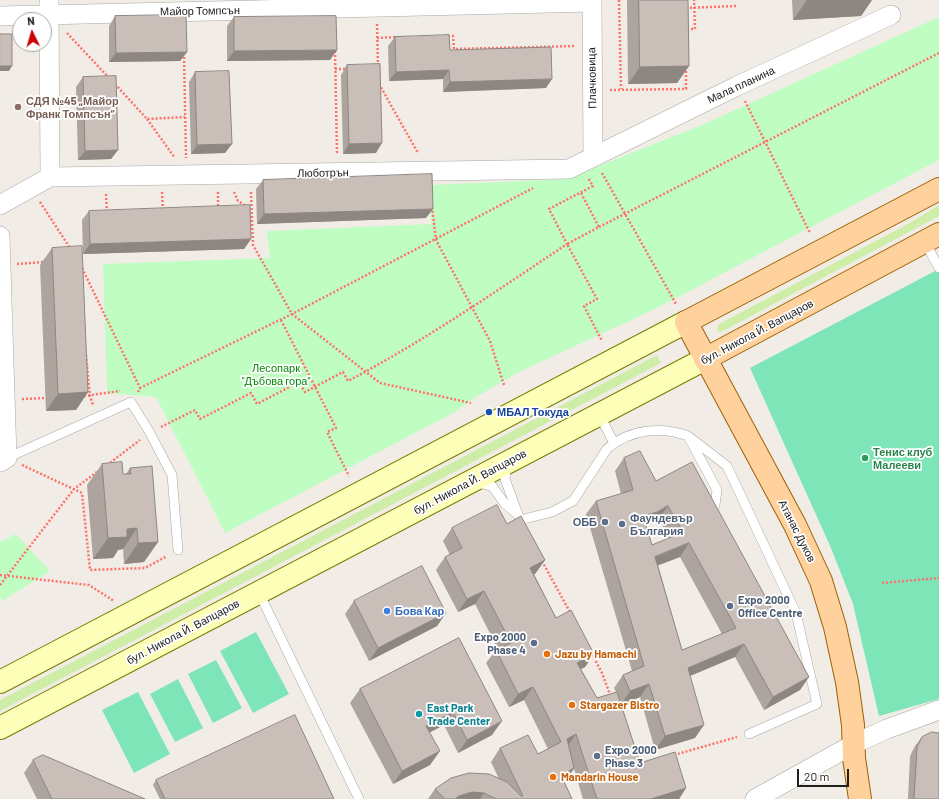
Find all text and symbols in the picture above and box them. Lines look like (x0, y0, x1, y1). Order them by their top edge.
street label: Майор Томпсън (160, 4, 240, 18)
north arrow (12, 12, 52, 52)
text: N (27, 14, 35, 27)
street label: Плачковица (585, 47, 599, 109)
street label: Мала планина (705, 64, 777, 106)
place label: СДЯ №45 „Майор Франк Томпсън“ (26, 94, 119, 120)
marker: СДЯ №45 „Майор Франк Томпсън“ (13, 102, 23, 112)
street label: Люботрън (297, 166, 349, 180)
street label: бул. Никола Й. Вапцаров (698, 297, 816, 367)
park label: Лесопарк "Дъбова гора" (242, 361, 310, 387)
place label: МБАЛ Токуда (497, 405, 569, 419)
marker: МБАЛ Токуда (484, 407, 494, 417)
place label: Тенис клуб Малееви (873, 445, 932, 471)
street label: бул. Никола Й. Вапцаров (411, 447, 529, 517)
marker: Тенис клуб Малееви (860, 453, 870, 463)
street label: Атанас Дуков (776, 498, 818, 564)
place label: Фаундевър България (630, 511, 693, 537)
place label: ОББ (573, 515, 597, 529)
marker: ОББ (600, 517, 610, 527)
marker: Фаундевър България (617, 519, 627, 529)
place label: Expo 2000 Office Centre (738, 593, 803, 619)
street label: бул. Никола Й. Вапцаров (124, 597, 242, 667)
marker: Expo 2000 Office Centre (725, 601, 735, 611)
place label: Бова Кар (395, 604, 444, 618)
marker: Бова Кар (382, 606, 392, 616)
place label: Expo 2000 Phase 4 (474, 630, 526, 656)
marker: Expo 2000 Phase 4 (529, 638, 539, 648)
place label: Jazu by Hamachi (555, 647, 637, 661)
marker: Jazu by Hamachi (542, 649, 552, 659)
place label: Stargazer Bistro (580, 698, 659, 712)
marker: Stargazer Bistro (567, 700, 577, 710)
place label: East Park Trade Center (427, 701, 490, 727)
marker: East Park Trade Center (414, 709, 424, 719)
place label: Expo 2000 Phase 3 (605, 743, 657, 769)
marker: Expo 2000 Phase 3 (592, 751, 602, 761)
scale bar (799, 761, 851, 787)
text: 20 m (804, 769, 830, 783)
place label: Mandarin House (561, 770, 638, 784)
marker: Mandarin House (548, 772, 558, 782)

